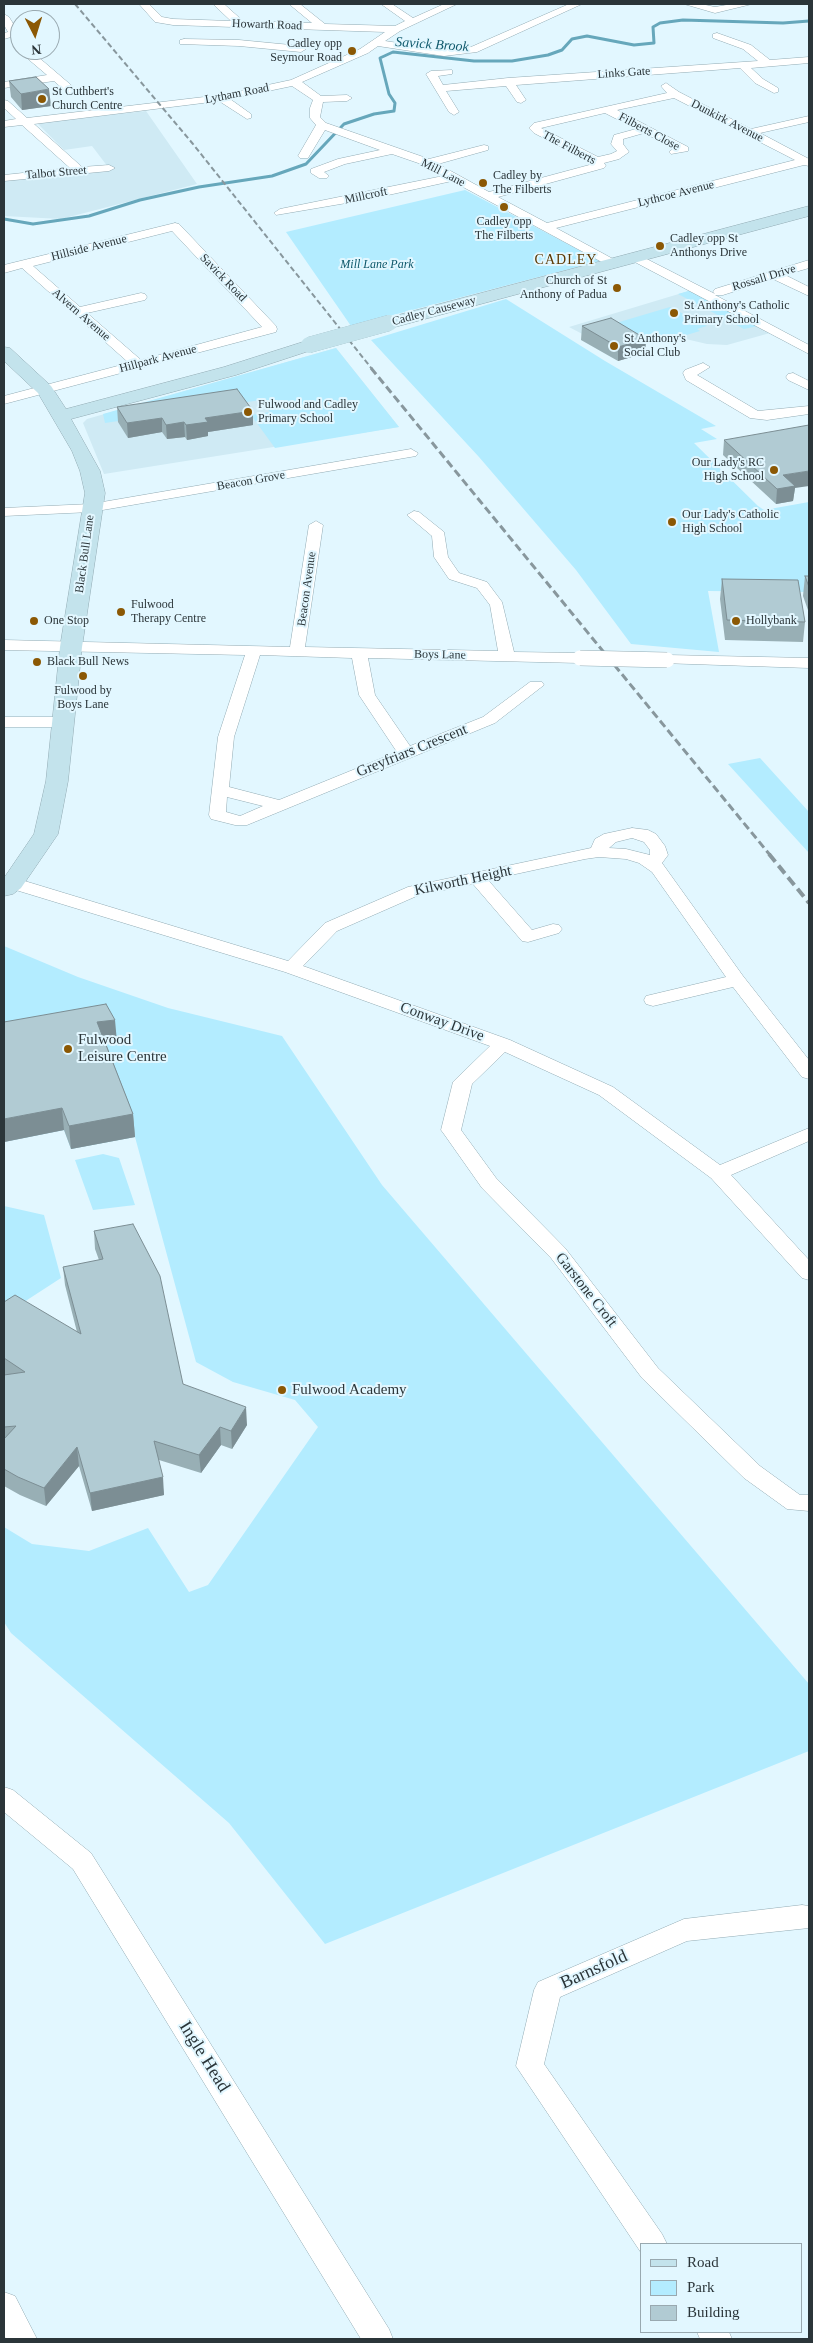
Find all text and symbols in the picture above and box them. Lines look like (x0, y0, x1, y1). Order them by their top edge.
north arrow (10, 10, 60, 60)
street label: Howarth Road (232, 17, 302, 33)
water label: Savick Brook (395, 34, 469, 56)
place label: Cadley opp Seymour Road (270, 37, 342, 65)
text: N (31, 42, 42, 57)
marker: Cadley opp Seymour Road (346, 45, 358, 57)
street label: Links Gate (597, 64, 651, 82)
street label: Lytham Road (204, 81, 270, 107)
place label: St Cuthbert's Church Centre (52, 85, 122, 113)
marker: St Cuthbert's Church Centre (36, 93, 48, 105)
street label: Dunkirk Avenue (688, 97, 766, 145)
street label: Filberts Close (616, 110, 682, 154)
street label: The Filberts (540, 128, 598, 168)
street label: Mill Lane (419, 156, 467, 190)
street label: Talbot Street (25, 163, 87, 183)
place label: Cadley by The Filberts (493, 169, 551, 197)
marker: Cadley by The Filberts (477, 177, 489, 189)
street label: Lythcoe Avenue (636, 178, 716, 210)
street label: Millcroft (343, 184, 389, 208)
marker: Cadley opp The Filberts (498, 201, 510, 213)
place label: Cadley opp The Filberts (475, 215, 533, 243)
street label: Hillside Avenue (50, 232, 128, 264)
place label: Cadley opp St Anthonys Drive (670, 232, 747, 260)
marker: Cadley opp St Anthonys Drive (654, 240, 666, 252)
street label: Savick Road (197, 251, 249, 305)
district label: CADLEY (534, 252, 598, 268)
park label: Mill Lane Park (340, 258, 414, 272)
street label: Rossall Drive (730, 262, 798, 294)
place label: Church of St Anthony of Padua (520, 274, 607, 302)
marker: Church of St Anthony of Padua (611, 282, 623, 294)
street label: Alvern Avenue (49, 286, 113, 344)
street label: Cadley Causeway (390, 293, 478, 329)
place label: St Anthony's Catholic Primary School (684, 299, 789, 327)
marker: St Anthony's Catholic Primary School (668, 307, 680, 319)
place label: St Anthony's Social Club (624, 332, 686, 360)
marker: St Anthony's Social Club (608, 340, 620, 352)
street label: Hillpark Avenue (118, 342, 198, 376)
place label: Fulwood and Cadley Primary School (258, 398, 358, 426)
marker: Fulwood and Cadley Primary School (242, 406, 254, 418)
place label: Our Lady's RC High School (692, 456, 764, 484)
marker: Our Lady's RC High School (768, 464, 780, 476)
street label: Beacon Grove (216, 468, 286, 494)
place label: Our Lady's Catholic High School (682, 508, 779, 536)
street label: Black Bull Lane (72, 514, 98, 594)
marker: Our Lady's Catholic High School (666, 516, 678, 528)
street label: Beacon Avenue (295, 551, 319, 627)
place label: Fulwood Therapy Centre (131, 598, 206, 626)
marker: Fulwood Therapy Centre (115, 606, 127, 618)
place label: One Stop (44, 614, 89, 628)
place label: Hollybank (746, 614, 797, 628)
marker: One Stop (28, 615, 40, 627)
marker: Hollybank (730, 615, 742, 627)
street label: Boys Lane (414, 647, 466, 663)
place label: Black Bull News (47, 655, 129, 669)
marker: Black Bull News (31, 656, 43, 668)
marker: Fulwood by Boys Lane (77, 670, 89, 682)
place label: Fulwood by Boys Lane (54, 684, 112, 712)
street label: Greyfriars Crescent (354, 721, 470, 781)
street label: Kilworth Height (413, 862, 513, 900)
street label: Conway Drive (398, 999, 486, 1045)
place label: Fulwood Leisure Centre (78, 1031, 167, 1066)
marker: Fulwood Leisure Centre (62, 1043, 74, 1055)
street label: Garstone Croft (551, 1249, 621, 1331)
place label: Fulwood Academy (292, 1381, 407, 1399)
marker: Fulwood Academy (276, 1384, 288, 1396)
street label: Barnsfold (557, 1946, 631, 1994)
street label: Ingle Head (174, 2018, 234, 2096)
legend (640, 2243, 803, 2333)
text: Road (687, 2254, 719, 2270)
text: Park (687, 2279, 715, 2295)
text: Building (687, 2304, 740, 2320)

